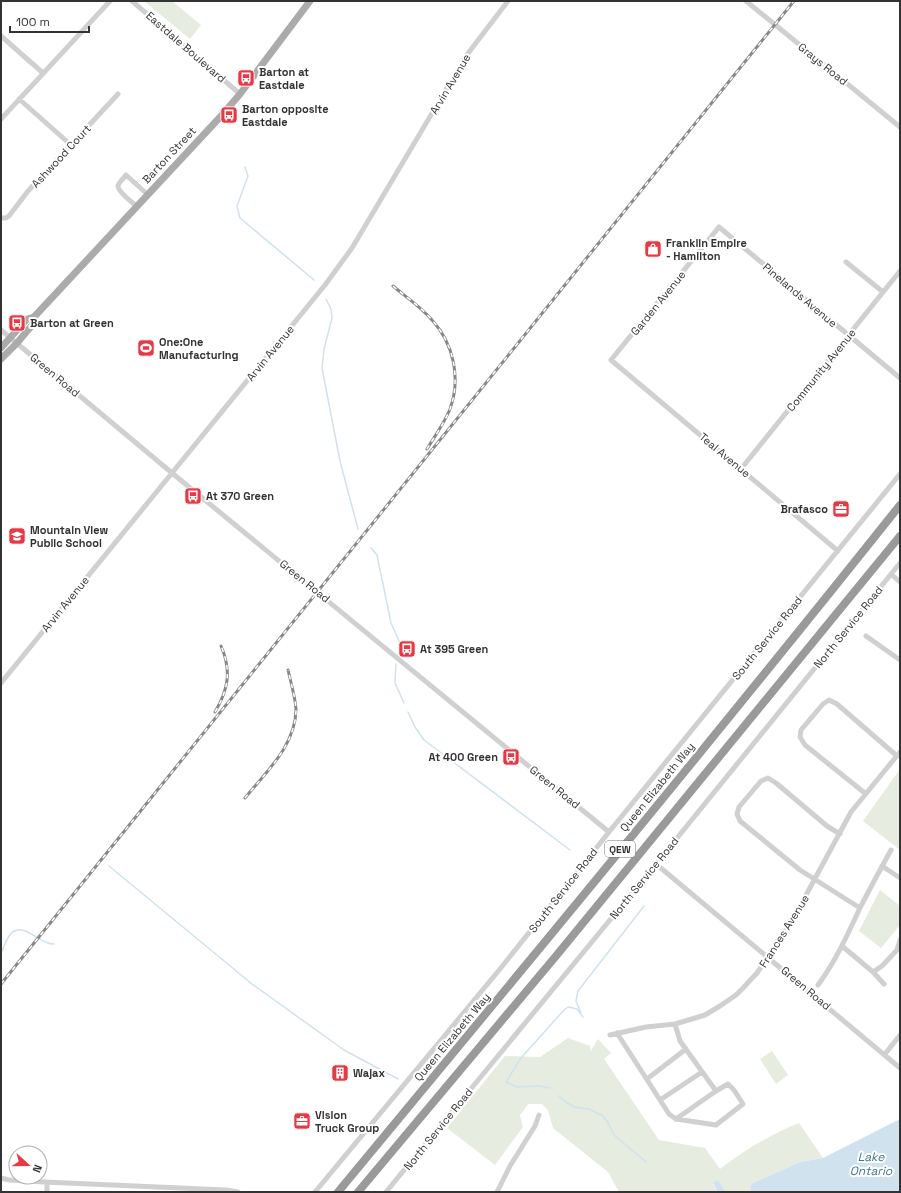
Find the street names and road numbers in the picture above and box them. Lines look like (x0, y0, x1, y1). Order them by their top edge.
street label: Eastdale Boulevard (143, 8, 229, 86)
street label: Grays Road (795, 40, 851, 88)
street label: Arvin Avenue (426, 51, 474, 117)
street label: Ashwood Court (28, 121, 94, 191)
street label: Barton Street (139, 124, 199, 186)
street label: Pinelands Avenue (760, 260, 840, 330)
street label: Garden Avenue (628, 268, 688, 338)
street label: Arvin Avenue (243, 322, 297, 384)
street label: Community Avenue (783, 326, 859, 414)
street label: Green Road (27, 350, 83, 400)
street label: Teal Avenue (697, 430, 753, 480)
street label: Green Road (277, 556, 333, 606)
street label: Arvin Avenue (38, 573, 92, 635)
street label: North Service Road (811, 583, 885, 671)
street label: South Service Road (729, 593, 805, 683)
street label: Queen Elizabeth Way (617, 740, 697, 834)
street label: Green Road (527, 762, 583, 812)
street label: North Service Road (607, 834, 681, 922)
road number: QEW (605, 841, 635, 857)
street label: South Service Road (526, 845, 600, 935)
street label: Frances Avenue (756, 892, 812, 970)
street label: Green Road (778, 963, 834, 1013)
street label: Queen Elizabeth Way (411, 990, 493, 1084)
street label: North Service Road (401, 1085, 475, 1173)

